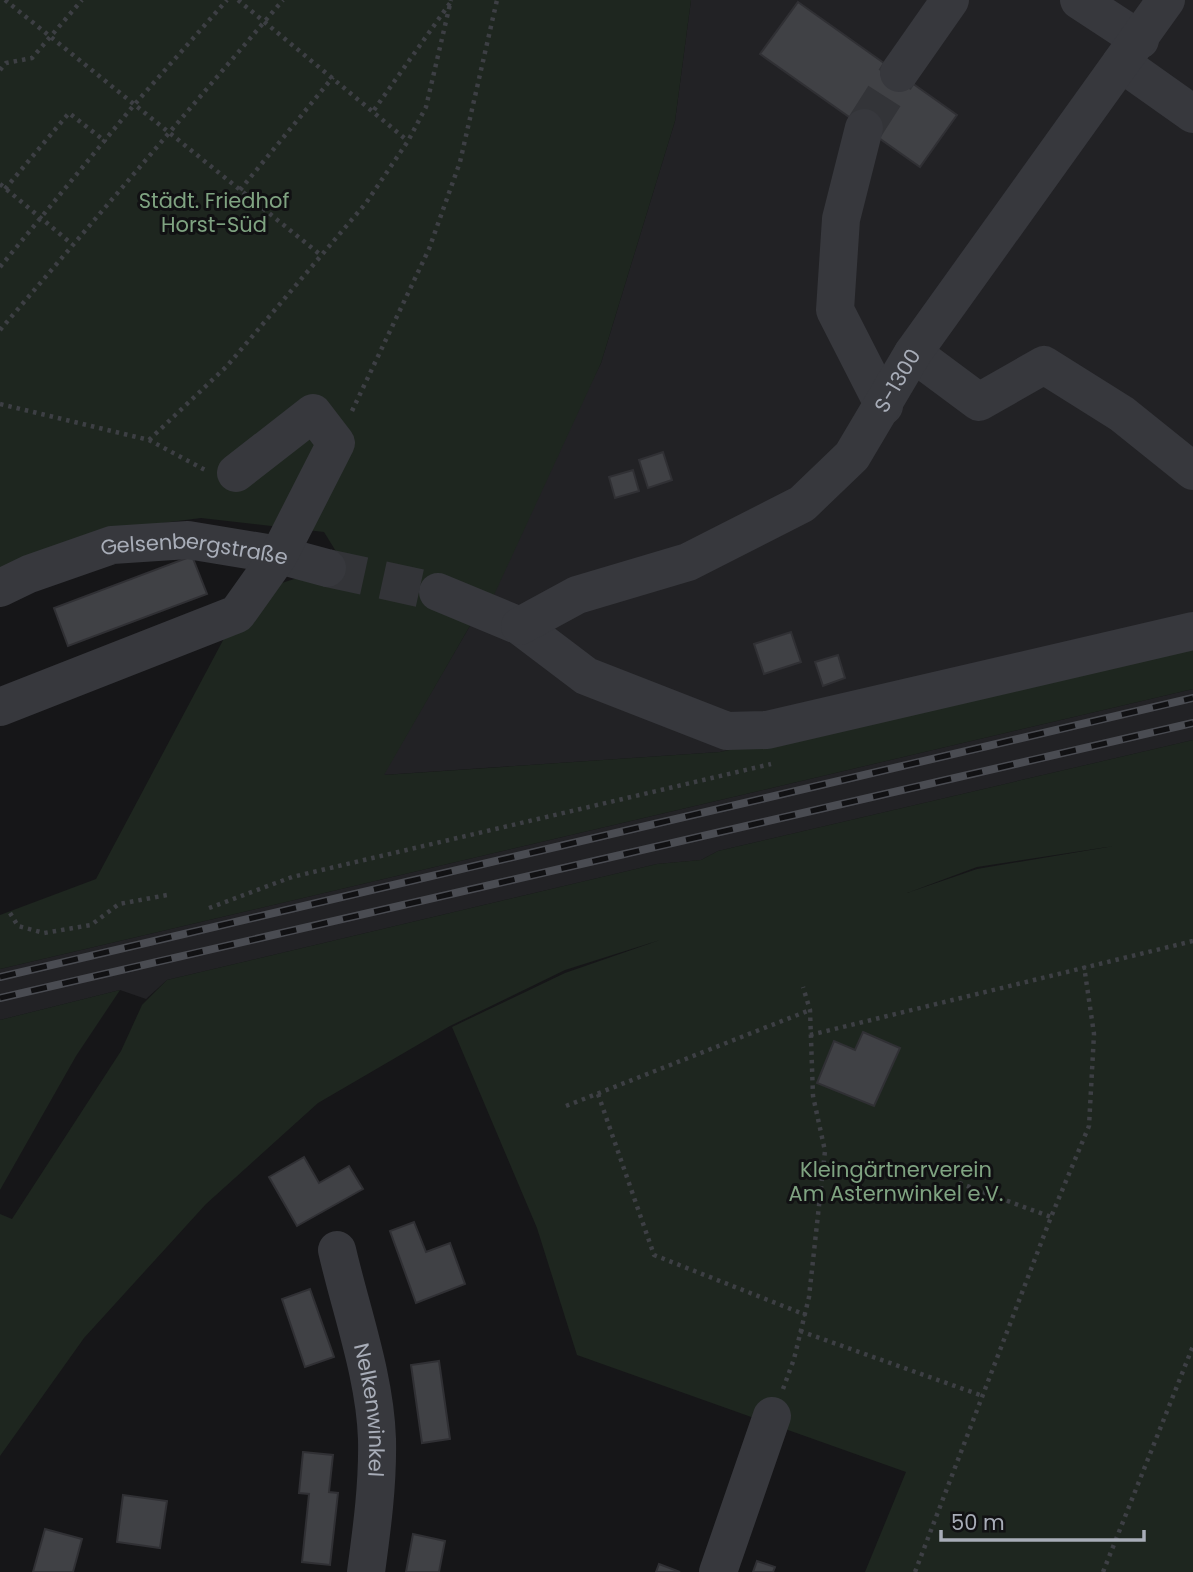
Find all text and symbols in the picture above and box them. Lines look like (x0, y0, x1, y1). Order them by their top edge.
park label: Städt. Friedhof Horst-Süd (139, 186, 289, 239)
street label: S-1300 (867, 343, 927, 417)
street label: Gelsenbergstraße (96, 525, 292, 571)
park label: Kleingärtnerverein Am Asternwinkel e.V. (789, 1155, 1003, 1208)
street label: Nelkenwinkel (347, 1340, 392, 1478)
scale bar (941, 1498, 1144, 1542)
text: 50 m (951, 1508, 1005, 1537)

